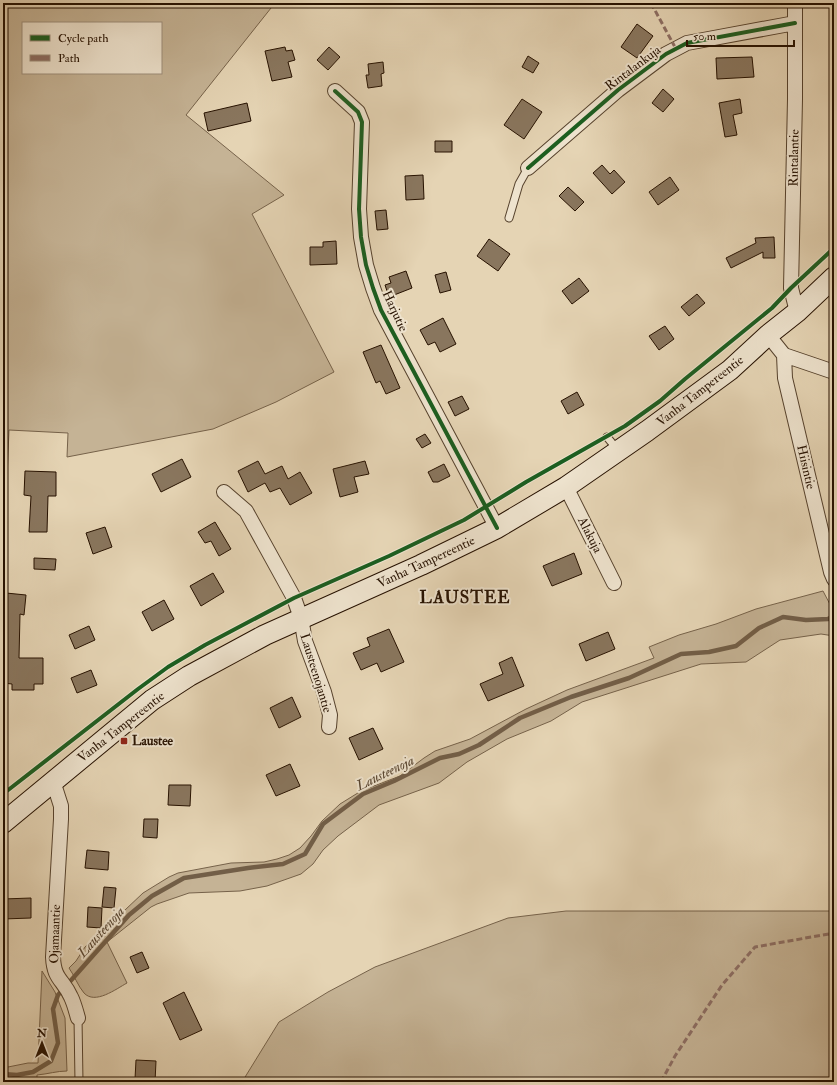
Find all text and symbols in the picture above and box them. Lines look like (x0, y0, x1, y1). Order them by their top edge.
legend (22, 22, 162, 74)
scale bar (687, 22, 794, 48)
text: 50 m (693, 29, 717, 44)
text: Cycle path (58, 31, 109, 46)
street label: Rintalankuja (602, 41, 665, 94)
text: Path (58, 51, 81, 66)
street label: Rintalantie (786, 129, 803, 187)
street label: Harjutie (379, 288, 412, 335)
street label: Vanha Tampereentie (653, 352, 748, 431)
street label: Hiisintie (793, 443, 819, 491)
street label: Alakuja (574, 513, 606, 556)
street label: Vanha Tampereentie (375, 532, 478, 593)
district label: LAUSTEE (420, 587, 510, 608)
street label: Lausteenojantie (296, 631, 336, 715)
street label: Vanha Tampereentie (74, 688, 169, 767)
place label: Laustee (132, 733, 174, 749)
marker: Laustee (119, 736, 129, 746)
water label: Lausteenoja (352, 751, 417, 795)
street label: Ojamaantie (46, 903, 64, 964)
water label: Lausteenoja (73, 903, 129, 962)
north arrow (22, 1023, 62, 1063)
text: N (36, 1027, 48, 1040)

